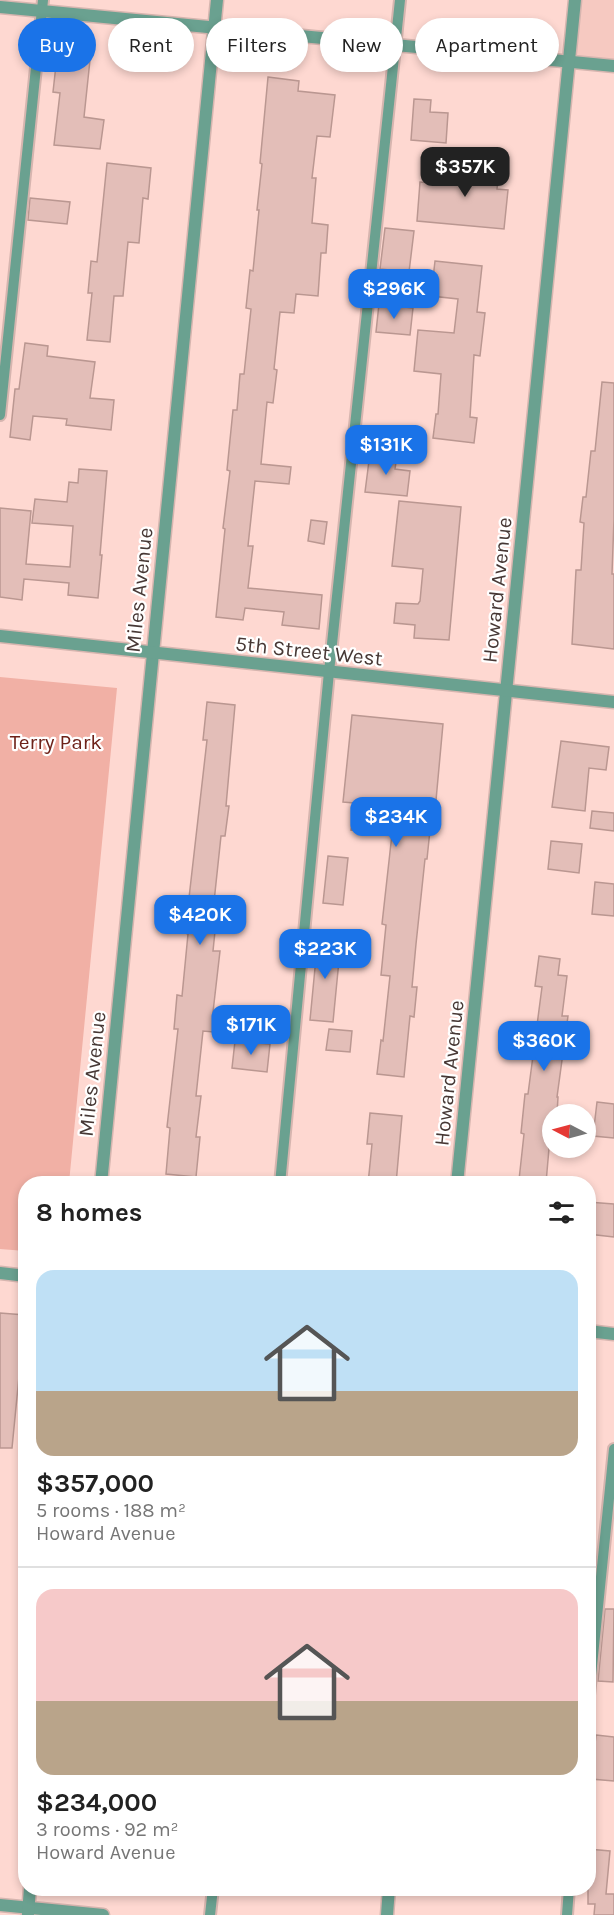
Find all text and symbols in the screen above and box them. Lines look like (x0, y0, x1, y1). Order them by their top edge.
chip: Buy (18, 18, 96, 72)
chip: Rent (108, 18, 194, 72)
chip: Filters (206, 18, 308, 72)
chip: New (320, 18, 403, 72)
chip: Apartment (415, 18, 559, 72)
pin: $357K (423, 147, 507, 198)
text: $357K (435, 155, 495, 178)
pin: $296K (352, 269, 436, 320)
text: $296K (362, 277, 426, 300)
pin: $131K (344, 425, 428, 476)
text: $131K (359, 433, 413, 456)
street label: Howard Avenue (477, 516, 517, 664)
street label: Miles Avenue (120, 526, 158, 654)
street label: 5th Street West (234, 631, 384, 671)
park label: Terry Park (10, 730, 102, 754)
pin: $234K (354, 797, 438, 848)
text: $234K (364, 805, 428, 828)
pin: $420K (158, 895, 242, 946)
text: $420K (168, 903, 232, 926)
pin: $223K (283, 929, 367, 980)
text: $223K (293, 937, 357, 960)
street label: Howard Avenue (429, 999, 469, 1147)
pin: $171K (209, 1005, 293, 1056)
street label: Miles Avenue (73, 1010, 111, 1138)
text: $171K (225, 1013, 277, 1036)
pin: $360K (502, 1021, 586, 1072)
text: $360K (512, 1029, 576, 1052)
north arrow (542, 1104, 596, 1158)
map controls (542, 1104, 596, 1158)
icon: filters (545, 1196, 578, 1229)
text: 8 homes (36, 1197, 142, 1228)
icon: home (253, 1309, 361, 1417)
text: $357,000 (36, 1468, 154, 1499)
text: 5 rooms · 188 m² (36, 1499, 186, 1522)
text: Howard Avenue (36, 1522, 175, 1545)
icon: home (253, 1628, 361, 1736)
text: $234,000 (36, 1787, 157, 1818)
text: 3 rooms · 92 m² (36, 1818, 179, 1841)
text: Howard Avenue (36, 1841, 175, 1864)

